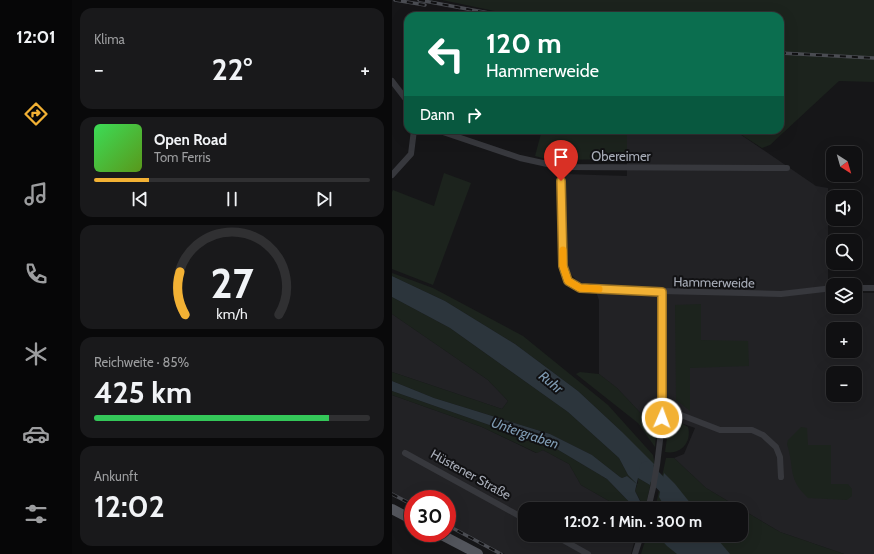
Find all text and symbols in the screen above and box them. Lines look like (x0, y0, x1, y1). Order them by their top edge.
text: 12:01 (16, 26, 56, 48)
text: 120 m (486, 26, 562, 60)
icon: left (420, 28, 472, 80)
text: Klima (94, 31, 125, 47)
text: 22° (212, 51, 252, 88)
text: − (94, 56, 104, 83)
text: + (360, 56, 370, 83)
text: Hammerweide (486, 60, 599, 82)
icon: directions (22, 100, 50, 128)
icon: right (463, 104, 485, 126)
text: Dann (420, 106, 455, 124)
text: Open Road (154, 131, 227, 149)
pin (544, 140, 578, 181)
icon: arrive (550, 146, 572, 168)
north arrow (826, 146, 862, 182)
map controls (826, 146, 862, 402)
street label: Obereimer (591, 148, 652, 164)
text: Tom Ferris (154, 149, 211, 165)
icon: music (22, 180, 50, 208)
icon: previous (129, 188, 151, 210)
icon: pause (221, 188, 243, 210)
icon: next (313, 188, 335, 210)
button: sound (826, 190, 862, 226)
button: search (826, 234, 862, 270)
text: 27 (210, 258, 254, 308)
icon: phone (22, 260, 50, 288)
street label: Hammerweide (673, 273, 755, 291)
button: layers (826, 278, 862, 314)
text: km/h (216, 305, 248, 323)
button: + (826, 322, 862, 358)
icon: climate (22, 340, 50, 368)
text: Reichweite · 85% (94, 354, 189, 370)
button: − (826, 366, 862, 402)
water label: Ruhr (535, 367, 567, 398)
text: 425 km (94, 374, 192, 411)
position arrow (641, 397, 683, 439)
water label: Untergraben (489, 413, 561, 453)
icon: car (22, 420, 50, 448)
street label: Hüstener Straße (428, 445, 514, 503)
text: Ankunft (94, 468, 138, 484)
text: 12:02 (94, 488, 165, 525)
speed limit sign: 30 (404, 490, 456, 542)
icon: filters (22, 500, 50, 528)
text: 12:02 · 1 Min. · 300 m (564, 513, 702, 531)

